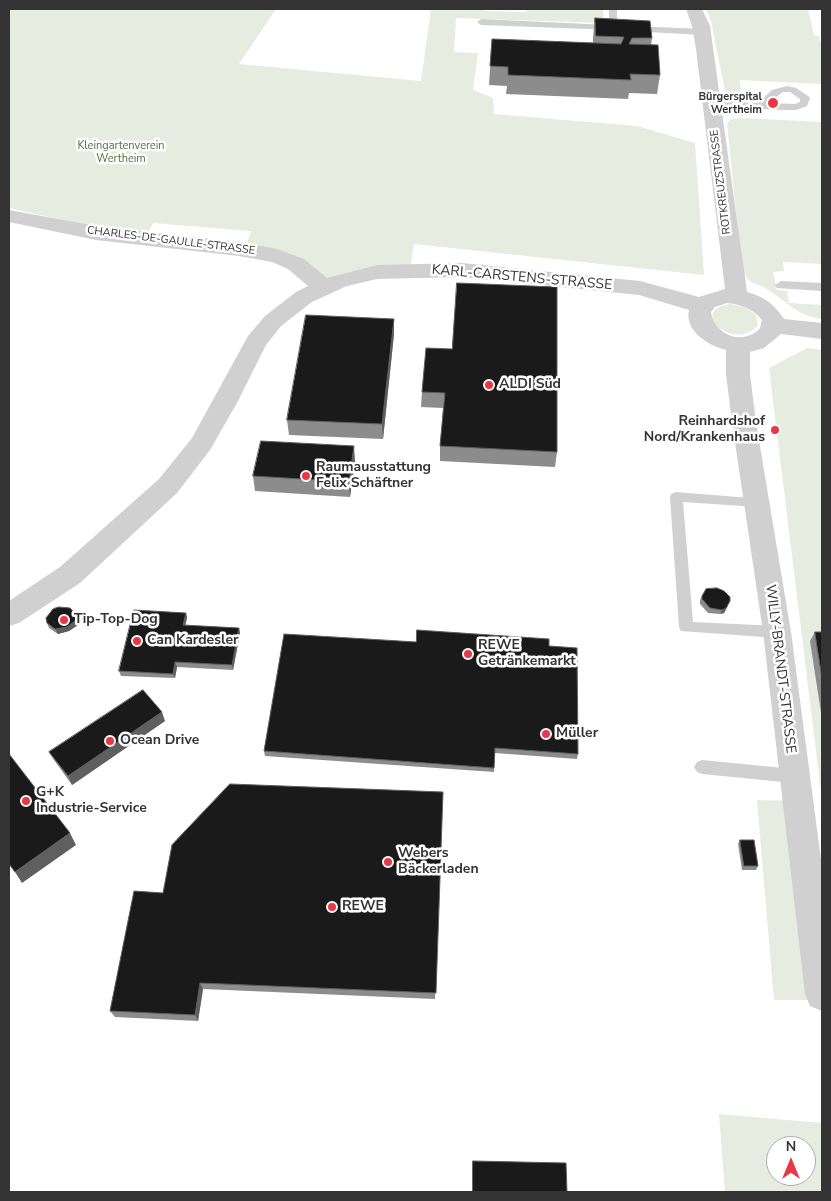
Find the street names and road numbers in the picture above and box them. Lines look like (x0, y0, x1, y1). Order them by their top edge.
street label: ROTKREUZSTRASSE (708, 129, 734, 235)
street label: CHARLES-DE-GAULLE-STRASSE (86, 224, 256, 258)
street label: KARL-CARSTENS-STRASSE (431, 262, 613, 294)
street label: WILLY-BRANDT-STRASSE (761, 584, 799, 754)

